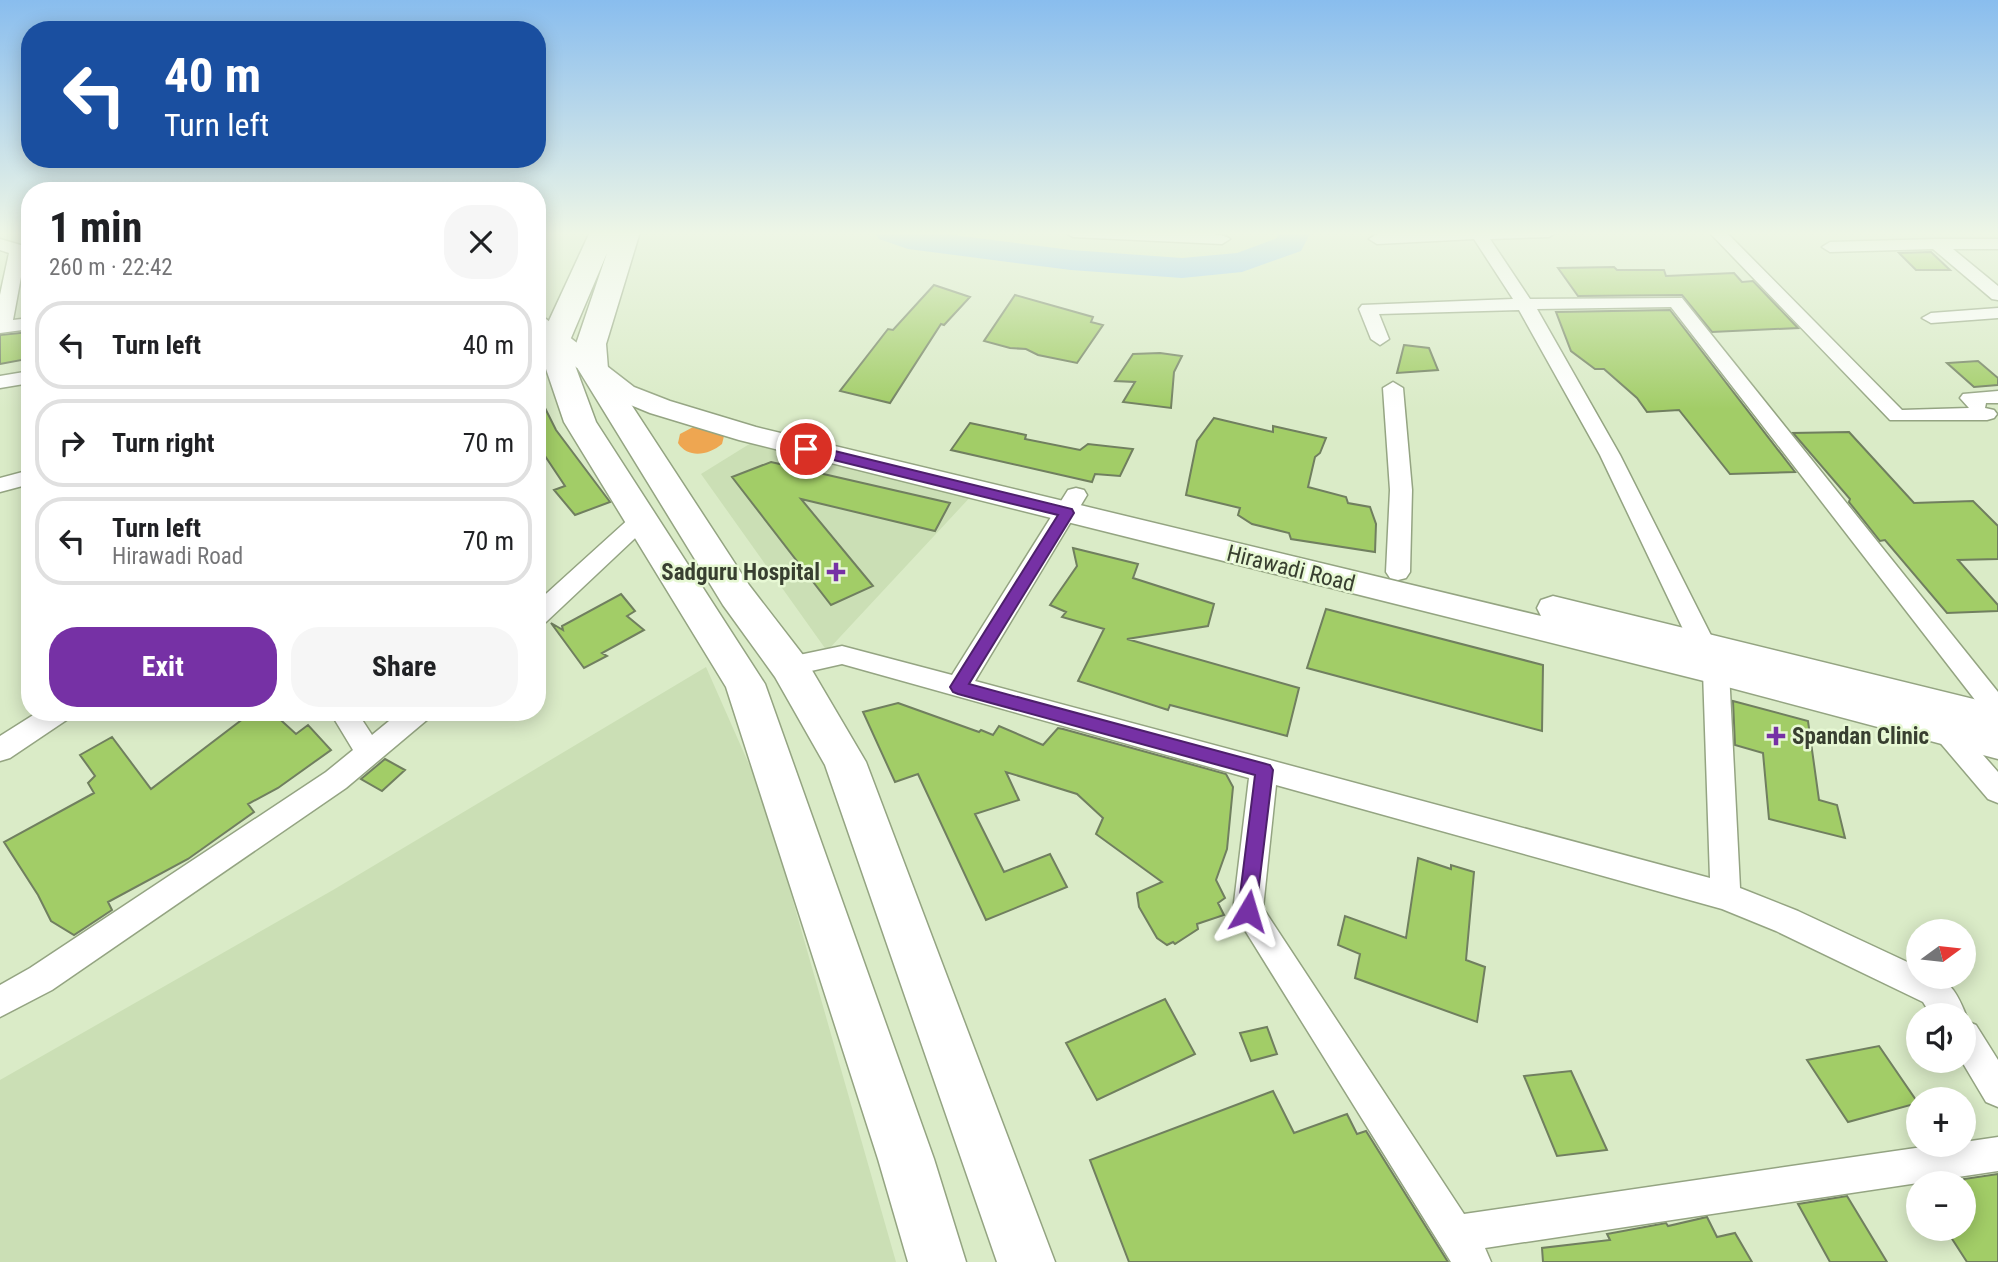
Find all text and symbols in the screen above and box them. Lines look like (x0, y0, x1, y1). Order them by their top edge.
text: 40 m (164, 47, 261, 104)
icon: left (49, 49, 140, 140)
text: Turn left (164, 106, 269, 144)
text: 1 min (49, 203, 142, 252)
button: close (444, 205, 518, 279)
text: 260 m · 22:42 (49, 254, 173, 281)
icon: left (53, 326, 91, 364)
text: Turn left (112, 330, 201, 360)
text: 40 m (463, 330, 514, 360)
pin (776, 419, 836, 479)
icon: right (53, 424, 91, 462)
text: Turn right (112, 428, 214, 458)
text: 70 m (463, 428, 514, 458)
icon: arrive (787, 430, 825, 468)
text: Turn left (112, 513, 201, 543)
icon: left (53, 522, 91, 560)
text: 70 m (463, 526, 514, 556)
street label: Hirawadi Road (1224, 540, 1358, 597)
text: Hirawadi Road (112, 543, 243, 570)
place label: Sadguru Hospital (661, 559, 820, 586)
marker: Sadguru Hospital (826, 562, 846, 582)
button: Exit (49, 627, 277, 707)
button: Share (291, 627, 518, 707)
place label: Spandan Clinic (1792, 723, 1929, 750)
marker: Spandan Clinic (1766, 726, 1786, 746)
position arrow (1211, 874, 1285, 948)
north arrow (1906, 919, 1976, 989)
map controls (1906, 919, 1976, 1241)
button: sound (1906, 1003, 1976, 1073)
button: + (1906, 1087, 1976, 1157)
button: − (1906, 1171, 1976, 1241)

